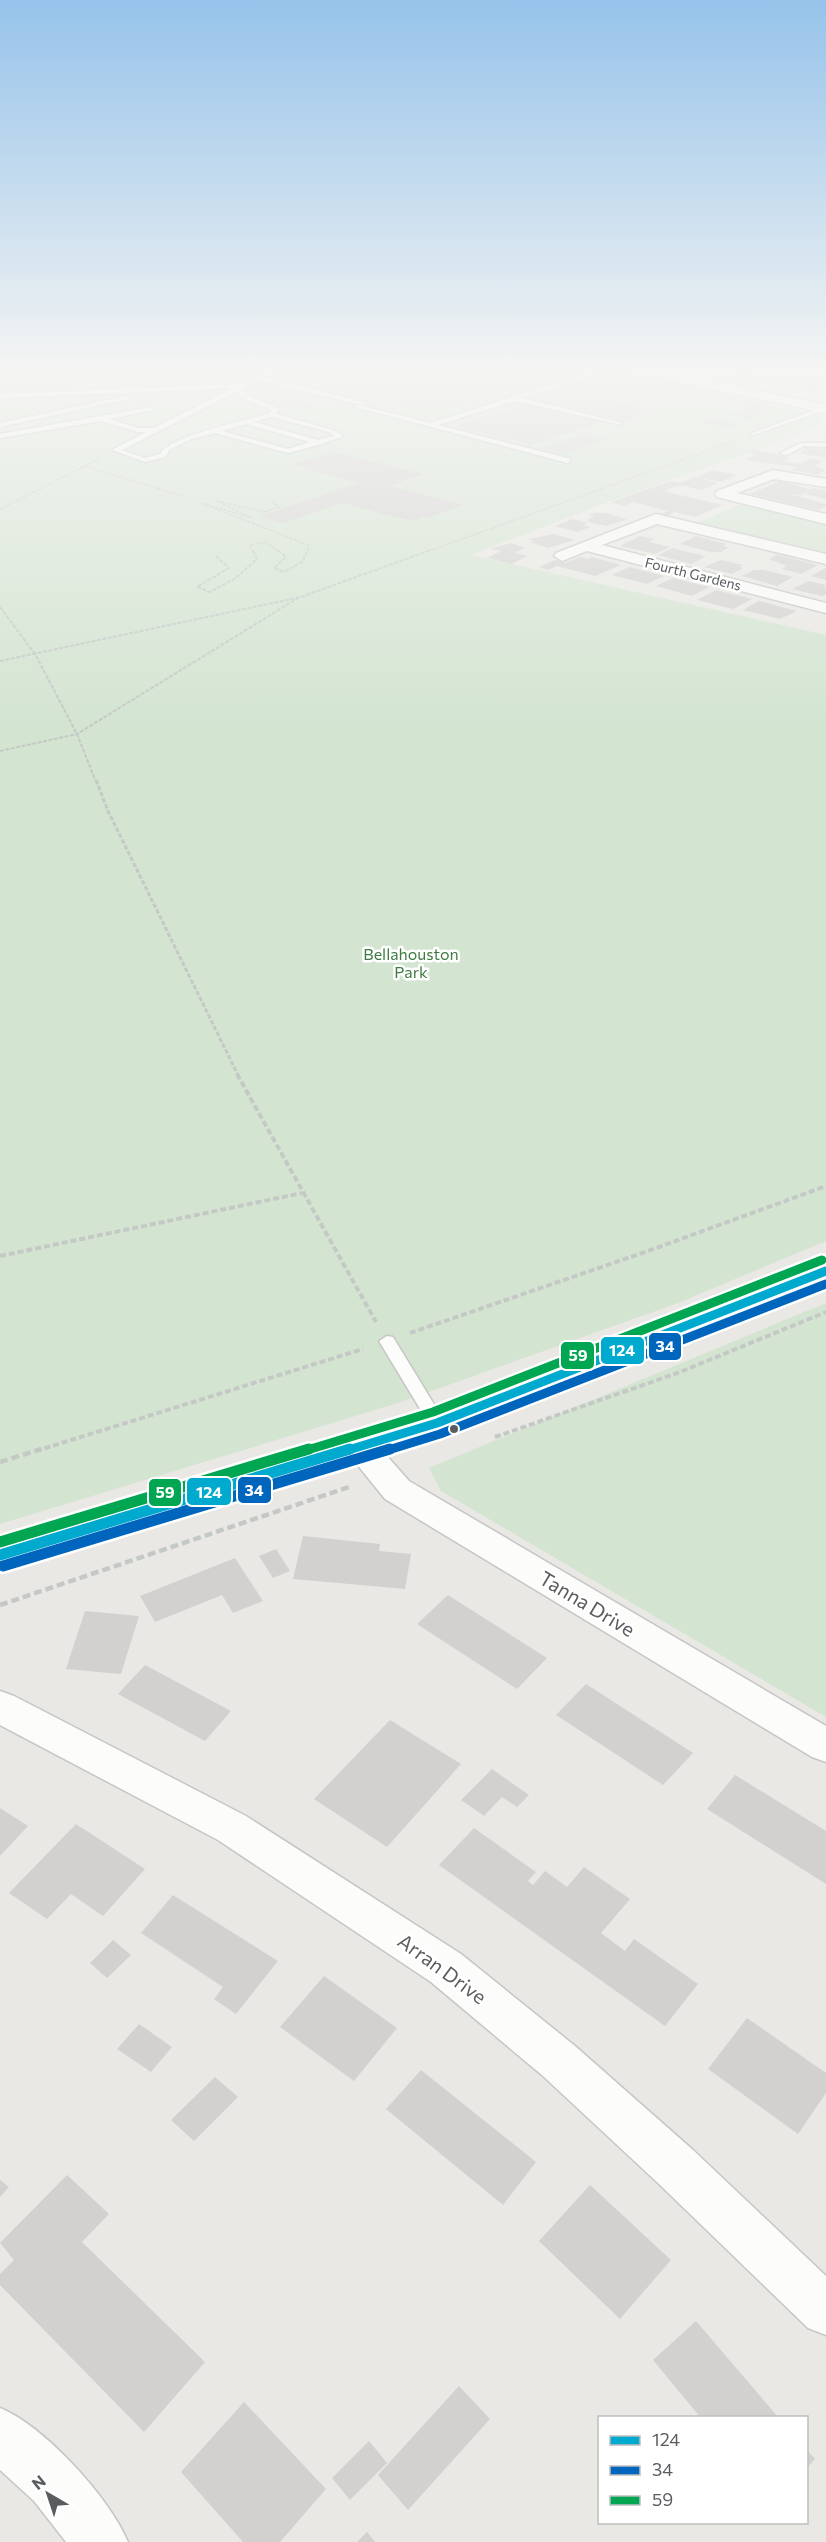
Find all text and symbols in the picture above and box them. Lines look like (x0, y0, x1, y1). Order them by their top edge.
street label: Fourth Gardens (643, 553, 743, 594)
park label: Bellahouston Park (363, 944, 459, 981)
line badge: 34 (648, 1332, 682, 1361)
line badge: 124 (600, 1336, 645, 1365)
text: 34 (655, 1336, 675, 1355)
text: 124 (609, 1340, 635, 1359)
line badge: 59 (560, 1341, 595, 1370)
text: 59 (568, 1345, 588, 1364)
unlabelled marker (448, 1423, 460, 1435)
line badge: 34 (237, 1476, 272, 1504)
line badge: 124 (186, 1477, 232, 1506)
line badge: 59 (148, 1478, 182, 1507)
text: 34 (244, 1480, 264, 1499)
text: 59 (155, 1482, 175, 1501)
text: 124 (196, 1482, 222, 1501)
street label: Tanna Drive (535, 1565, 640, 1641)
street label: Arran Drive (394, 1928, 492, 2008)
legend (598, 2416, 808, 2524)
text: 124 (652, 2428, 680, 2450)
text: 34 (652, 2458, 673, 2480)
north arrow (18, 2464, 78, 2524)
text: N (28, 2471, 49, 2493)
text: 59 (652, 2488, 673, 2510)

